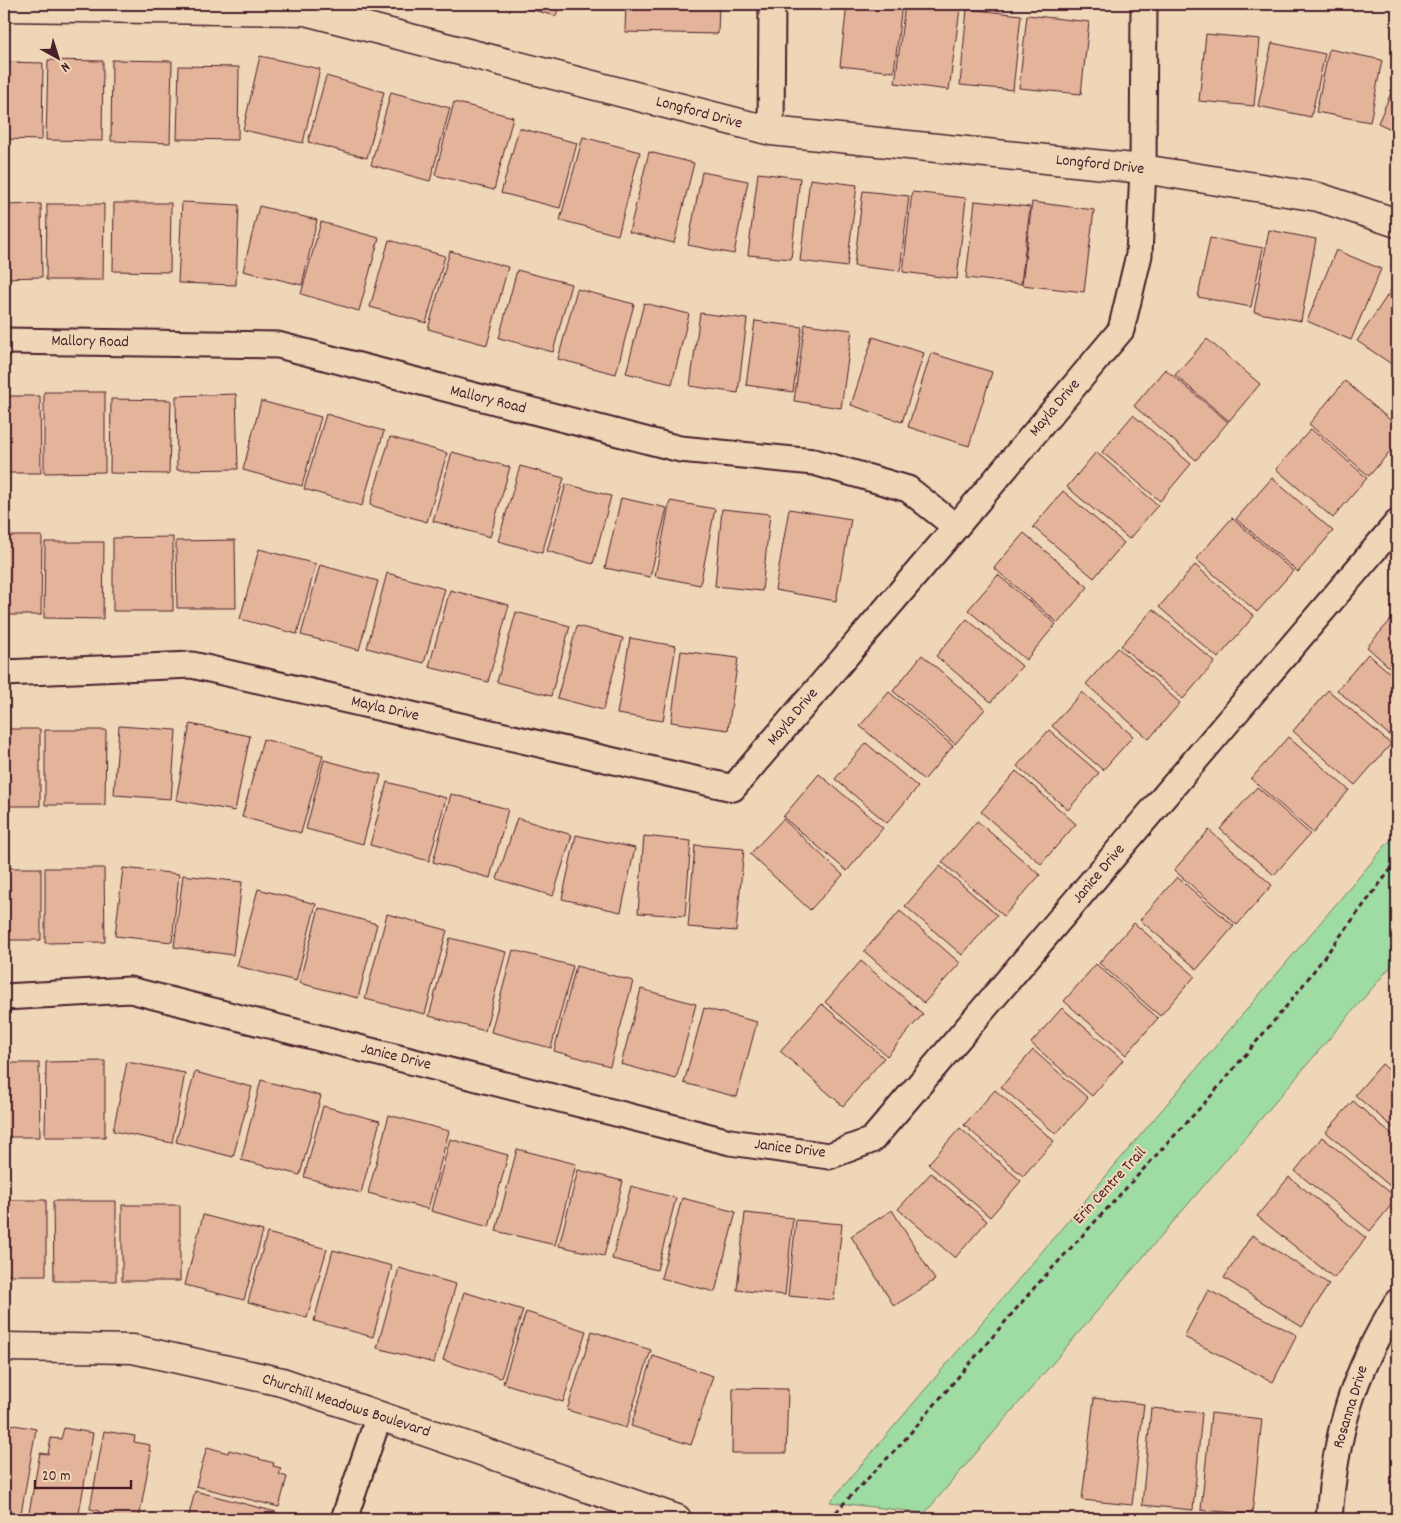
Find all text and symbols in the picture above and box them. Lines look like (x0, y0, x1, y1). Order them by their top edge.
north arrow (32, 32, 82, 82)
text: N (56, 57, 74, 77)
street label: Longford Drive (653, 90, 745, 136)
street label: Longford Drive (1055, 149, 1145, 181)
street label: Mallory Road (51, 330, 129, 354)
street label: Mayla Drive (1024, 374, 1086, 442)
street label: Mallory Road (448, 379, 528, 421)
street label: Mayla Drive (762, 683, 824, 751)
street label: Mayla Drive (349, 690, 421, 728)
street label: Janice Drive (1067, 839, 1131, 909)
street label: Janice Drive (358, 1037, 434, 1077)
street label: Janice Drive (753, 1133, 827, 1165)
street label: Erin Centre Trail (1068, 1142, 1152, 1230)
street label: Rosanna Drive (1327, 1363, 1375, 1451)
street label: Churchill Meadows Boulevard (259, 1368, 433, 1444)
scale bar (35, 1458, 131, 1490)
text: 20 m (42, 1466, 70, 1488)

